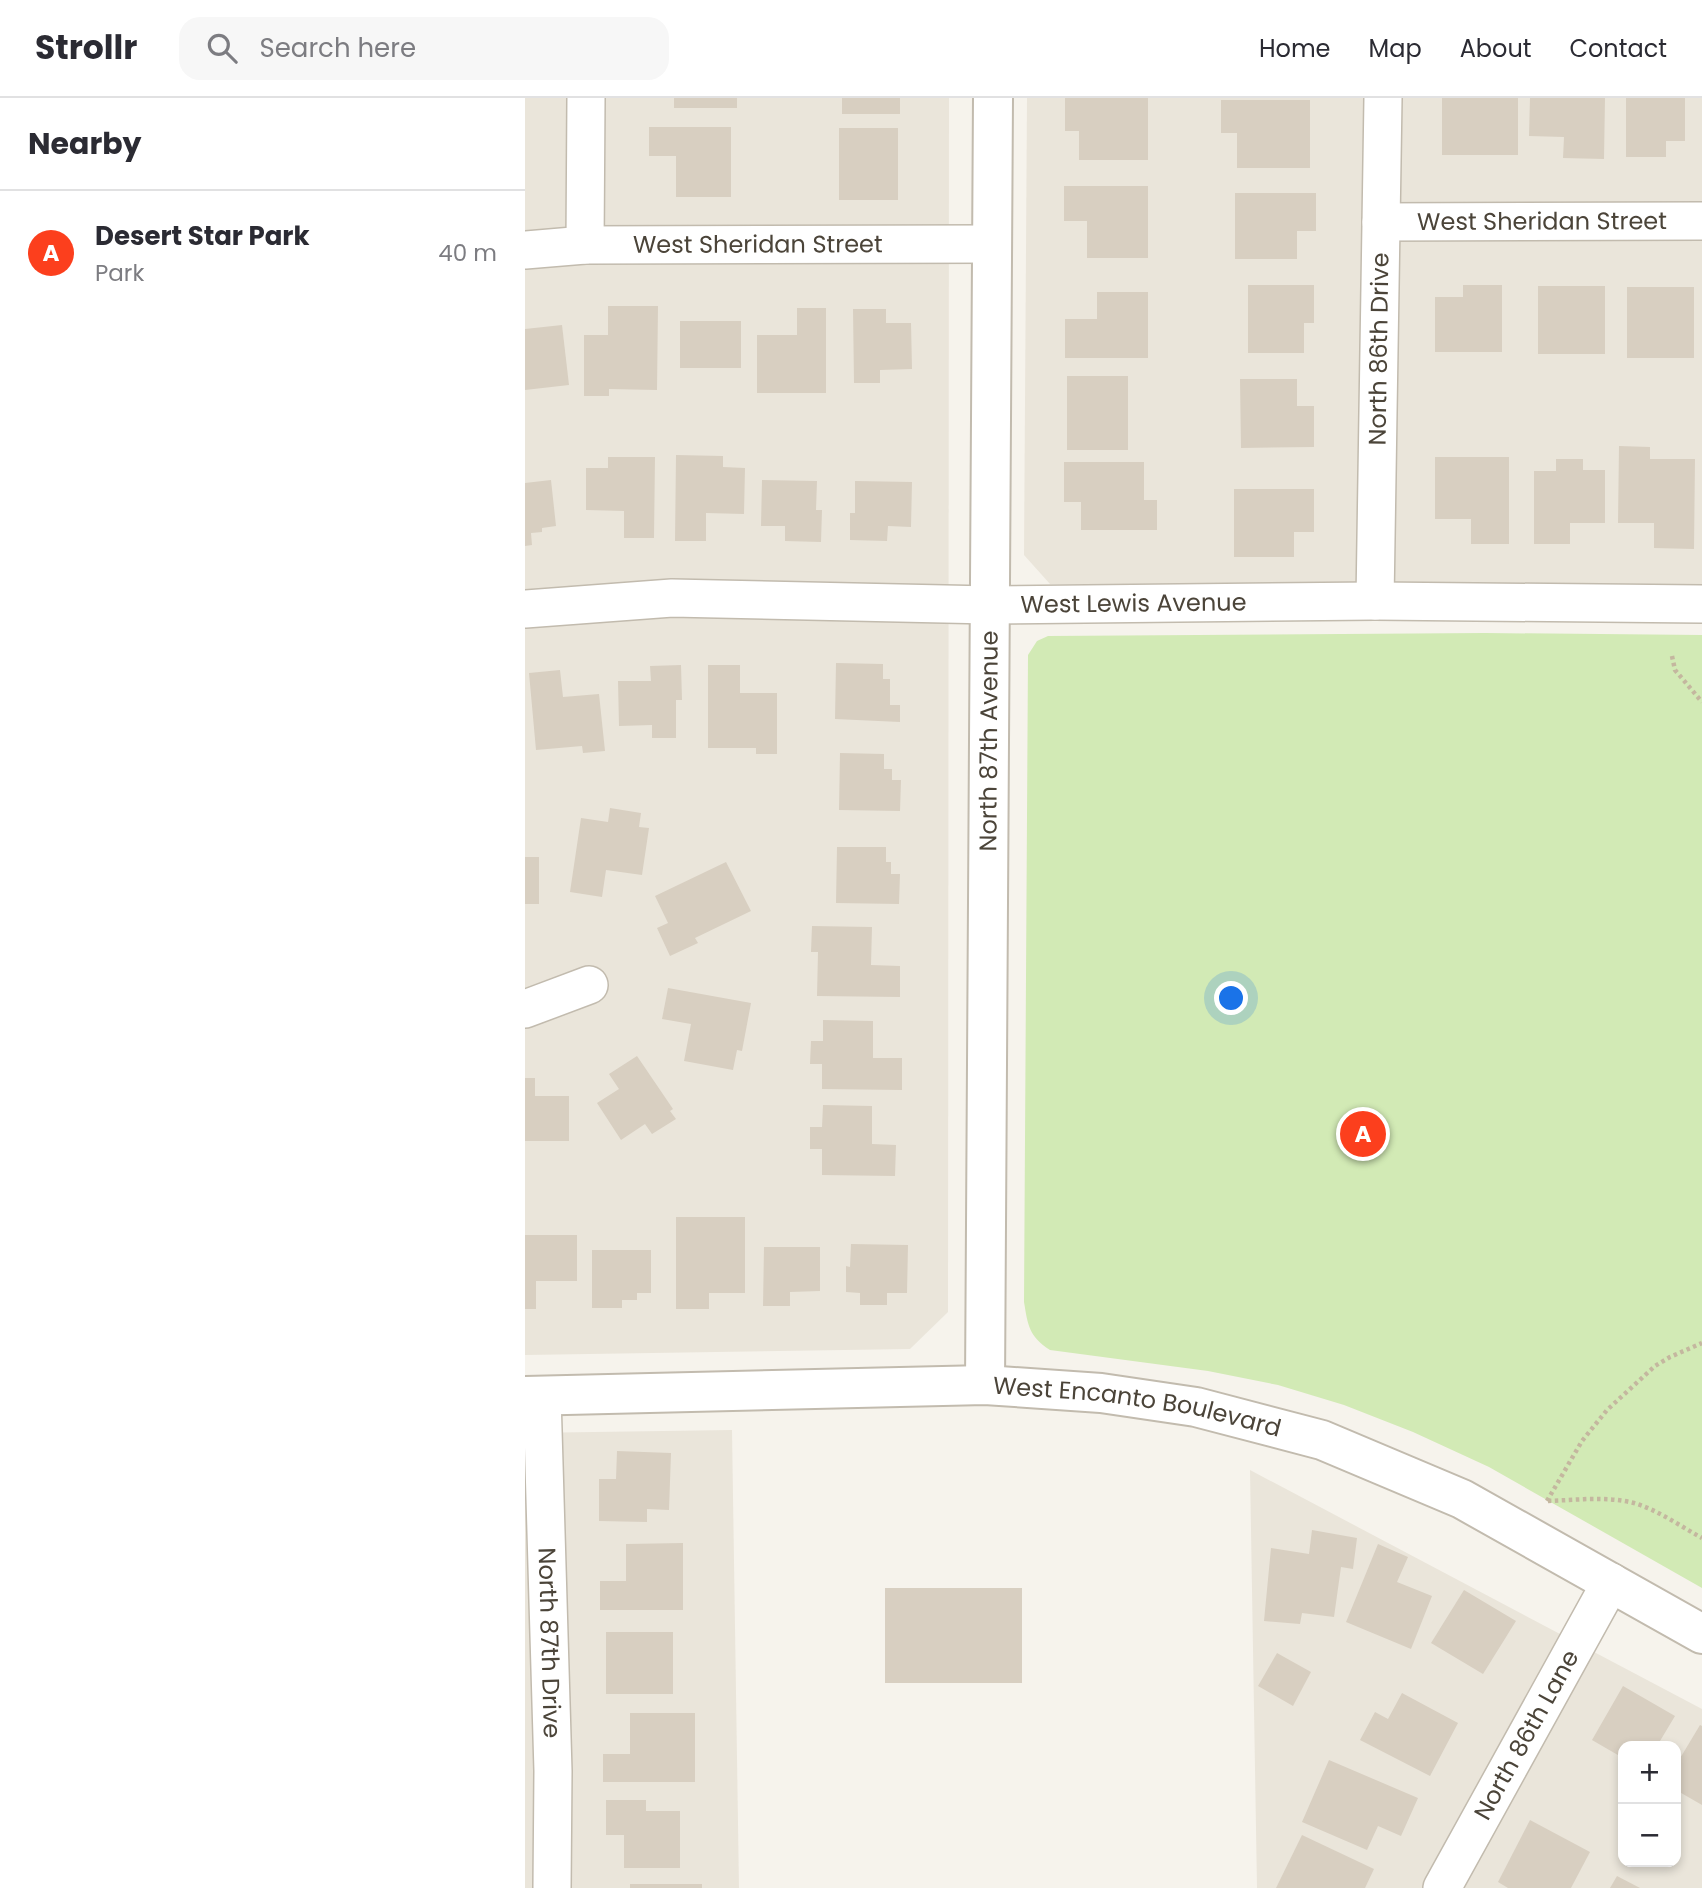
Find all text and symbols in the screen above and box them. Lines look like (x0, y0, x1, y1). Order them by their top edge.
search box (179, 17, 669, 80)
text: Strollr (35, 24, 137, 71)
icon: search (203, 29, 241, 67)
text: Search here (259, 30, 416, 66)
text: Home (1259, 32, 1331, 65)
text: Map (1369, 32, 1422, 65)
text: About (1460, 32, 1531, 65)
text: Contact (1569, 32, 1667, 65)
text: Nearby (28, 122, 142, 165)
street label: West Sheridan Street (1417, 204, 1667, 238)
text: Desert Star Park (95, 218, 310, 254)
street label: West Sheridan Street (633, 227, 883, 261)
text: A (43, 237, 59, 269)
text: 40 m (438, 237, 497, 269)
street label: North 86th Drive (1360, 252, 1397, 446)
text: Park (95, 257, 144, 289)
street label: West Lewis Avenue (1020, 585, 1247, 621)
street label: North 87th Avenue (971, 631, 1006, 851)
your location (1214, 981, 1248, 1015)
pin: A (1340, 1108, 1386, 1160)
street label: West Encanto Boulevard (992, 1369, 1285, 1445)
street label: North 87th Drive (530, 1547, 569, 1739)
street label: North 86th Lane (1466, 1644, 1586, 1826)
map controls (1618, 1741, 1681, 1867)
button: + (1618, 1741, 1681, 1804)
button: − (1618, 1804, 1681, 1867)

